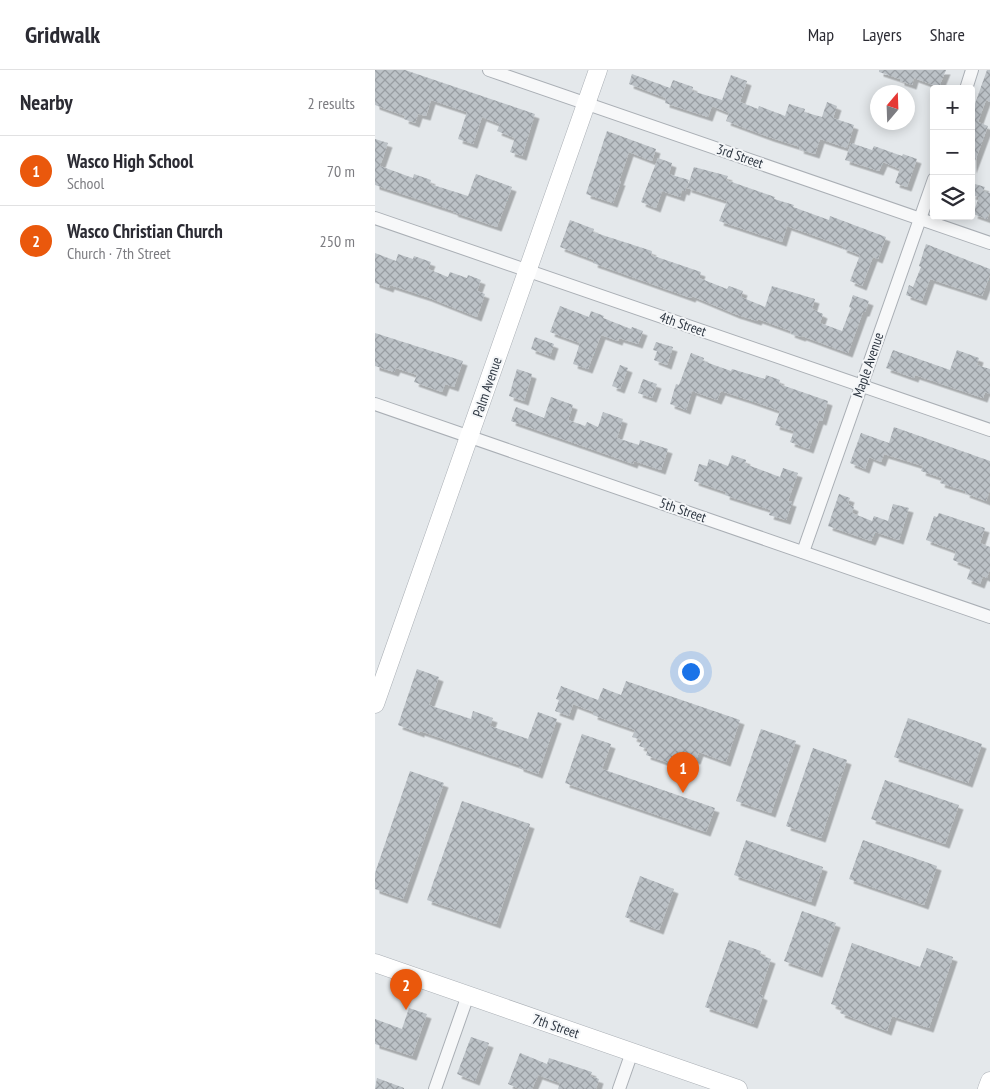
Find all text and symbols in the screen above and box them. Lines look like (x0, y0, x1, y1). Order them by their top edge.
text: Gridwalk (25, 19, 100, 50)
text: Map (808, 23, 834, 46)
text: Layers (862, 23, 902, 46)
text: Share (930, 23, 965, 46)
north arrow (870, 85, 915, 130)
map controls (930, 85, 975, 220)
button: + (930, 85, 975, 130)
text: Nearby (20, 89, 73, 116)
text: 2 results (308, 93, 355, 113)
button: − (930, 130, 975, 175)
street label: 3rd Street (714, 140, 766, 172)
text: Wasco High School (67, 149, 193, 173)
text: 1 (32, 161, 40, 181)
text: 70 m (327, 161, 355, 181)
text: School (67, 173, 104, 193)
button: layers (930, 175, 975, 220)
text: Wasco Christian Church (67, 219, 223, 243)
text: 2 (32, 231, 40, 251)
text: 250 m (320, 231, 355, 251)
text: Church · 7th Street (67, 243, 171, 263)
street label: 4th Street (657, 308, 709, 340)
street label: Maple Avenue (848, 330, 888, 400)
street label: Palm Avenue (468, 355, 506, 419)
street label: 5th Street (657, 494, 709, 526)
your location (678, 659, 704, 685)
pin: 1 (667, 752, 699, 793)
pin: 2 (390, 969, 422, 1010)
street label: 7th Street (530, 1010, 582, 1042)

